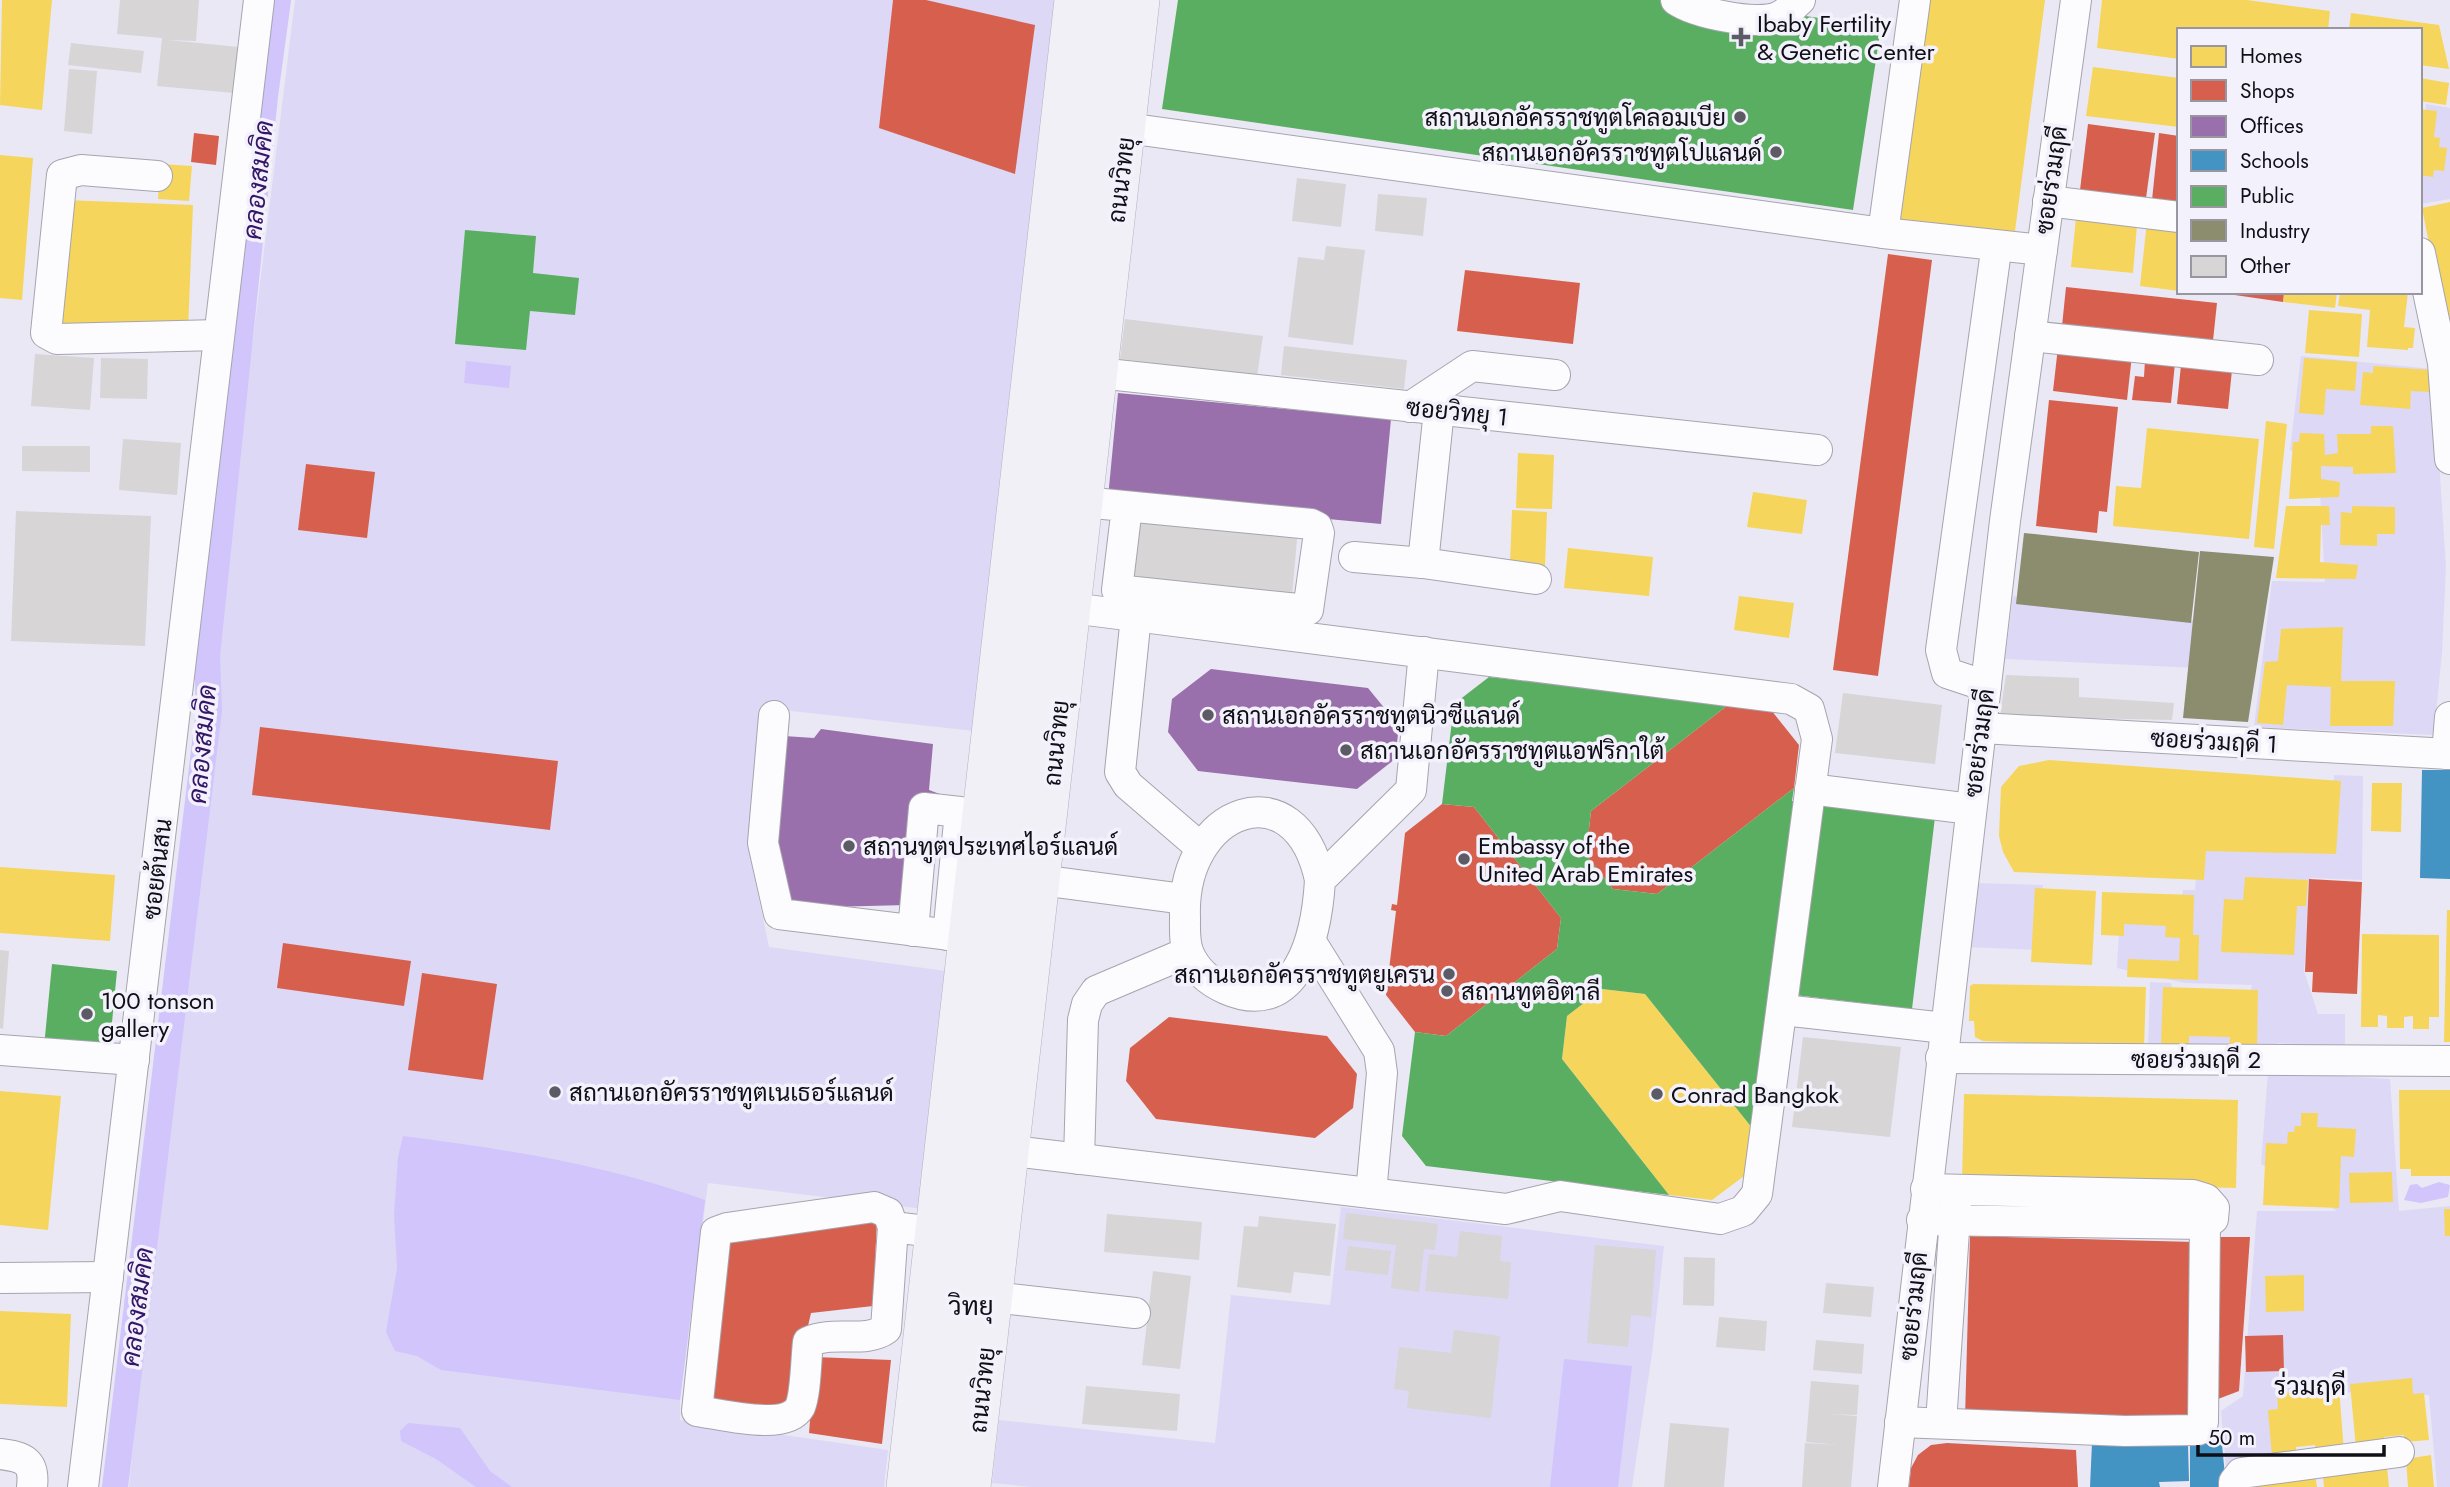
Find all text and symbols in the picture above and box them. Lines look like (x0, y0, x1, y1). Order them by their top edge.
place label: Ibaby Fertility & Genetic Center (1757, 6, 1936, 69)
marker: Ibaby Fertility & Genetic Center (1731, 27, 1751, 47)
legend (2177, 28, 2422, 294)
text: Homes (2240, 41, 2302, 71)
text: Shops (2240, 76, 2294, 106)
place label: สถานเอกอัครราชทูตโคลอมเบีย (1425, 100, 1726, 135)
marker: สถานเอกอัครราชทูตโคลอมเบีย (1732, 109, 1748, 125)
text: Offices (2240, 111, 2303, 141)
water label: คลองสมคิด (233, 118, 283, 242)
street label: ซอยร่วมฤดี (2026, 123, 2076, 237)
street label: ถนนวิทยุ (1098, 135, 1144, 225)
place label: สถานเอกอัครราชทูตโปแลนด์ (1481, 135, 1762, 170)
marker: สถานเอกอัครราชทูตโปแลนด์ (1768, 144, 1784, 160)
text: Schools (2240, 146, 2309, 176)
text: Public (2240, 181, 2294, 211)
text: Industry (2240, 216, 2311, 246)
text: Other (2240, 251, 2291, 281)
street label: ซอยวิทยุ 1 (1404, 389, 1510, 435)
water label: คลองสมคิด (178, 683, 226, 805)
street label: ซอยร่วมฤดี (1955, 687, 2003, 799)
street label: ถนนวิทยุ (1034, 698, 1078, 788)
place label: สถานเอกอัครราชทูตนิวซีแลนด์ (1222, 698, 1520, 733)
marker: สถานเอกอัครราชทูตนิวซีแลนด์ (1200, 707, 1216, 723)
street label: ซอยร่วมฤดี 1 (2149, 720, 2279, 762)
place label: สถานเอกอัครราชทูตแอฟริกาใต้ (1360, 733, 1665, 768)
marker: สถานเอกอัครราชทูตแอฟริกาใต้ (1338, 742, 1354, 758)
street label: ซอยต้นสน (133, 816, 181, 922)
place label: Embassy of the United Arab Emirates (1478, 828, 1693, 891)
place label: สถานทูตประเทศไอร์แลนด์ (863, 829, 1118, 864)
marker: สถานทูตประเทศไอร์แลนด์ (841, 838, 857, 854)
marker: Embassy of the United Arab Emirates (1456, 851, 1472, 867)
place label: สถานเอกอัครราชทูตยูเครน (1174, 957, 1435, 992)
marker: สถานเอกอัครราชทูตยูเครน (1441, 966, 1457, 982)
place label: สถานทูตอิตาลี (1461, 974, 1600, 1009)
place label: 100 tonson gallery (101, 983, 215, 1046)
marker: สถานทูตอิตาลี (1439, 983, 1455, 999)
marker: 100 tonson gallery (79, 1006, 95, 1022)
street label: ซอยร่วมฤดี 2 (2131, 1042, 2261, 1077)
place label: สถานเอกอัครราชทูตเนเธอร์แลนด์ (569, 1075, 894, 1110)
place label: Conrad Bangkok (1671, 1077, 1839, 1112)
marker: สถานเอกอัครราชทูตเนเธอร์แลนด์ (547, 1084, 563, 1100)
marker: Conrad Bangkok (1649, 1086, 1665, 1102)
water label: คลองสมคิด (111, 1245, 163, 1369)
street label: ซอยร่วมฤดี (1890, 1250, 1936, 1362)
district label: วิทยุ (947, 1287, 994, 1325)
street label: ถนนวิทยุ (960, 1345, 1004, 1435)
district label: ร่วมฤดี (2274, 1367, 2346, 1405)
scale bar (2198, 1414, 2384, 1458)
text: 50 m (2208, 1423, 2255, 1453)

